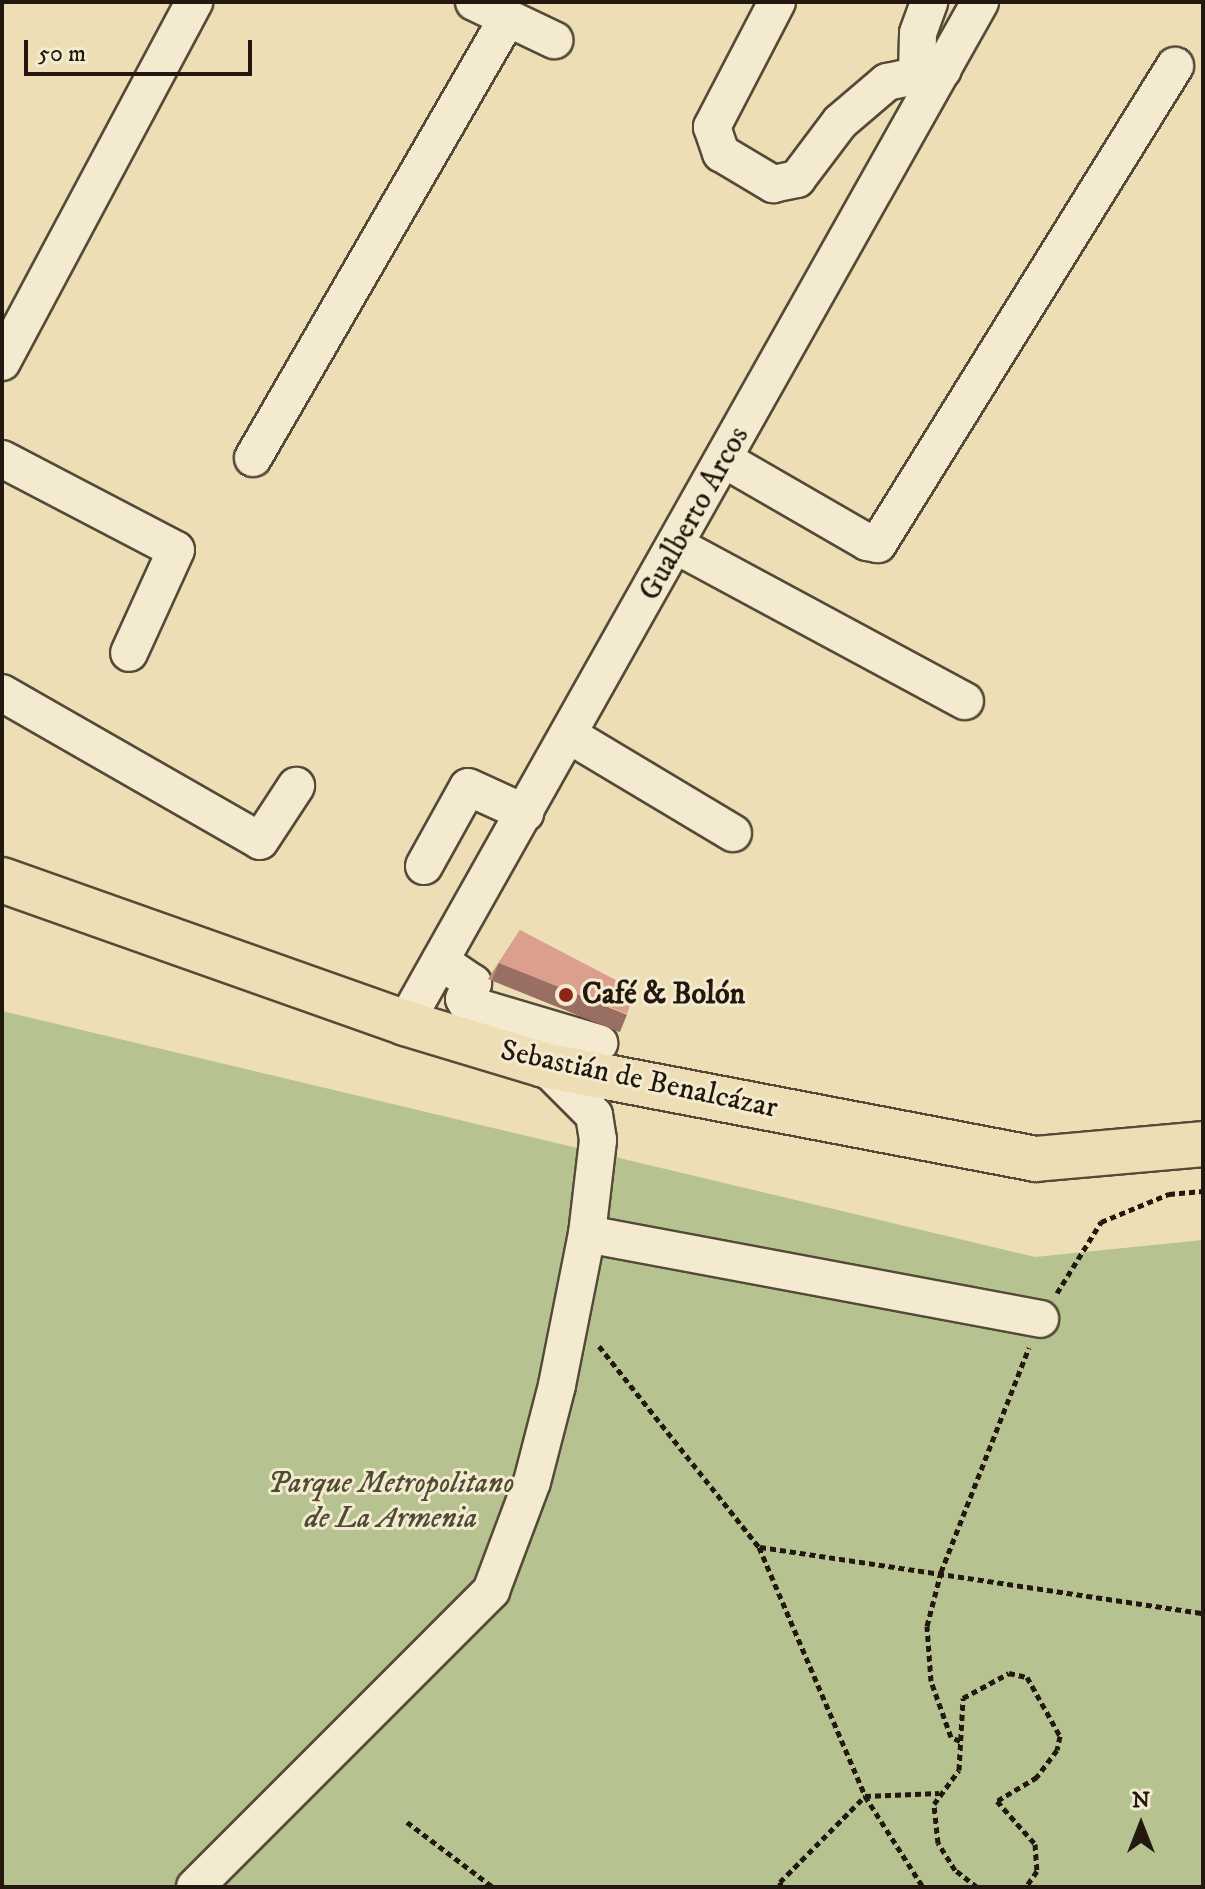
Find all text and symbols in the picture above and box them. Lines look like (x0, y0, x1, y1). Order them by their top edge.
scale bar (28, 24, 256, 74)
text: 50 m (38, 39, 86, 69)
street label: Gualberto Arcos (632, 421, 758, 607)
place label: Café & Bolón (582, 977, 745, 1013)
marker: Café & Bolón (557, 986, 575, 1004)
street label: Sebastián de Benalcázar (497, 1033, 781, 1127)
park label: Parque Metropolitano de La Armenia (268, 1466, 514, 1536)
north arrow (1101, 1785, 1181, 1865)
text: N (1132, 1787, 1150, 1814)

